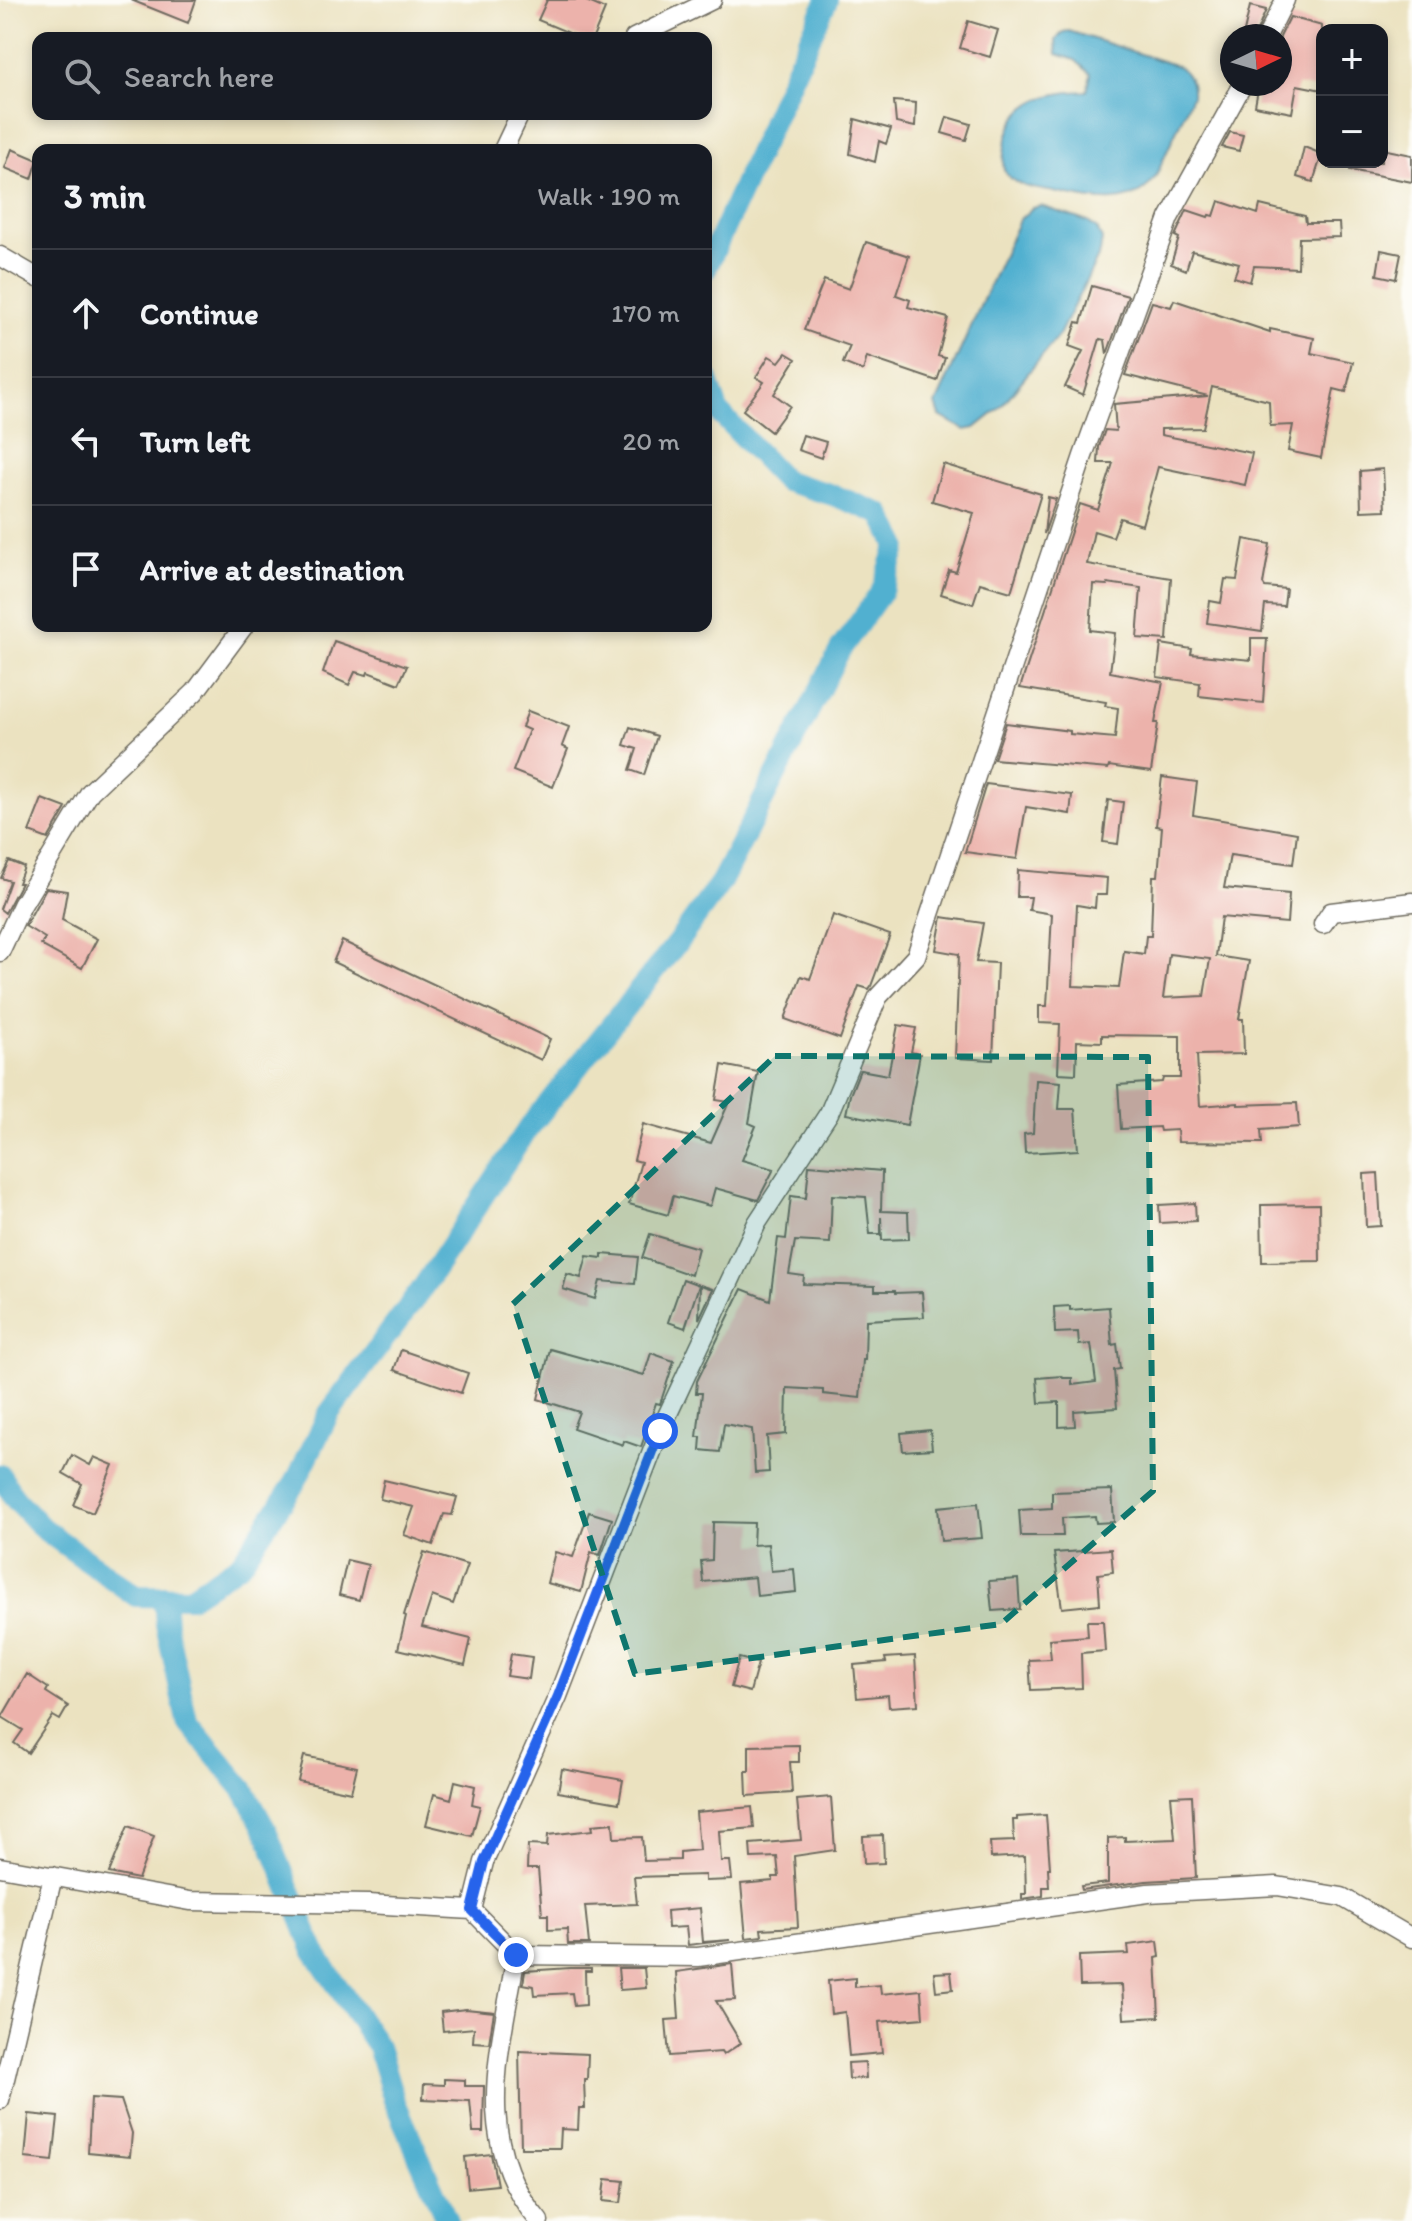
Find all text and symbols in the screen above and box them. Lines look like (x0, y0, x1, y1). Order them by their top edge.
north arrow (1220, 24, 1292, 96)
map controls (1316, 24, 1388, 168)
button: + (1316, 24, 1388, 96)
search box (32, 32, 712, 120)
icon: search (60, 54, 104, 98)
text: Search here (124, 58, 274, 95)
button: − (1316, 96, 1388, 168)
text: 3 min (64, 176, 146, 217)
text: Walk · 190 m (537, 180, 680, 212)
icon: ahead (64, 291, 108, 335)
text: Continue (140, 295, 259, 332)
text: 170 m (611, 297, 680, 329)
icon: left (64, 419, 108, 463)
text: Turn left (140, 423, 251, 460)
text: 20 m (623, 425, 680, 457)
icon: arrive (64, 547, 108, 591)
text: Arrive at destination (140, 551, 404, 588)
route start (642, 1413, 678, 1449)
route end (498, 1937, 534, 1973)

